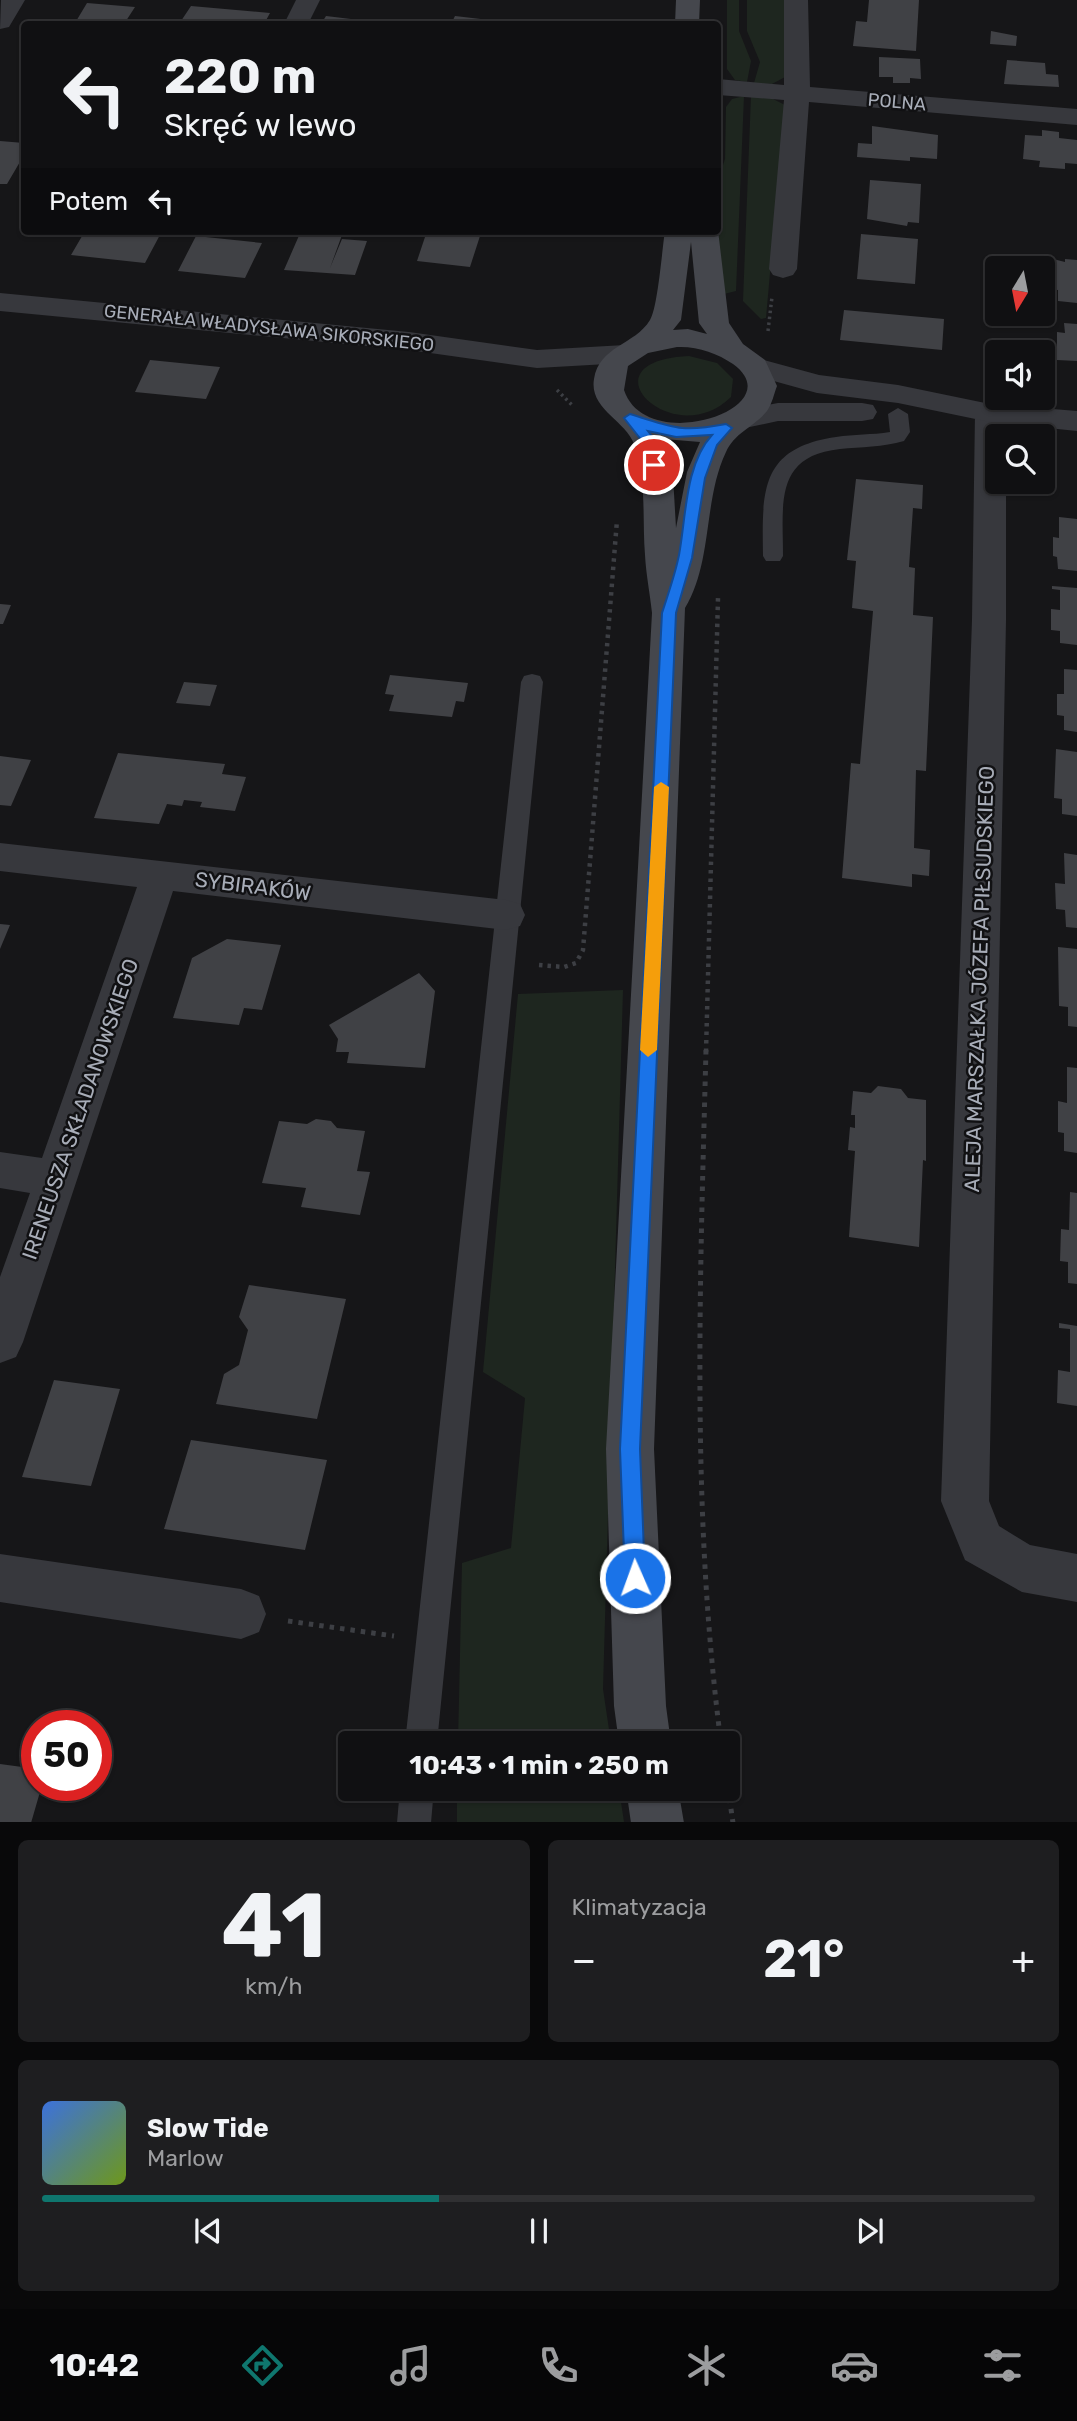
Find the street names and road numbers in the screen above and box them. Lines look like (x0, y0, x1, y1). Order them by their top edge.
street label: POLNA (867, 88, 927, 116)
street label: GENERAŁA WŁADYSŁAWA SIKORSKIEGO (103, 300, 435, 356)
street label: ALEJA MARSZAŁKA JÓZEFA PIŁSUDSKIEGO (959, 765, 999, 1193)
street label: SYBIRAKÓW (194, 866, 312, 906)
street label: IRENEUSZA SKŁADANOWSKIEGO (17, 955, 143, 1263)

